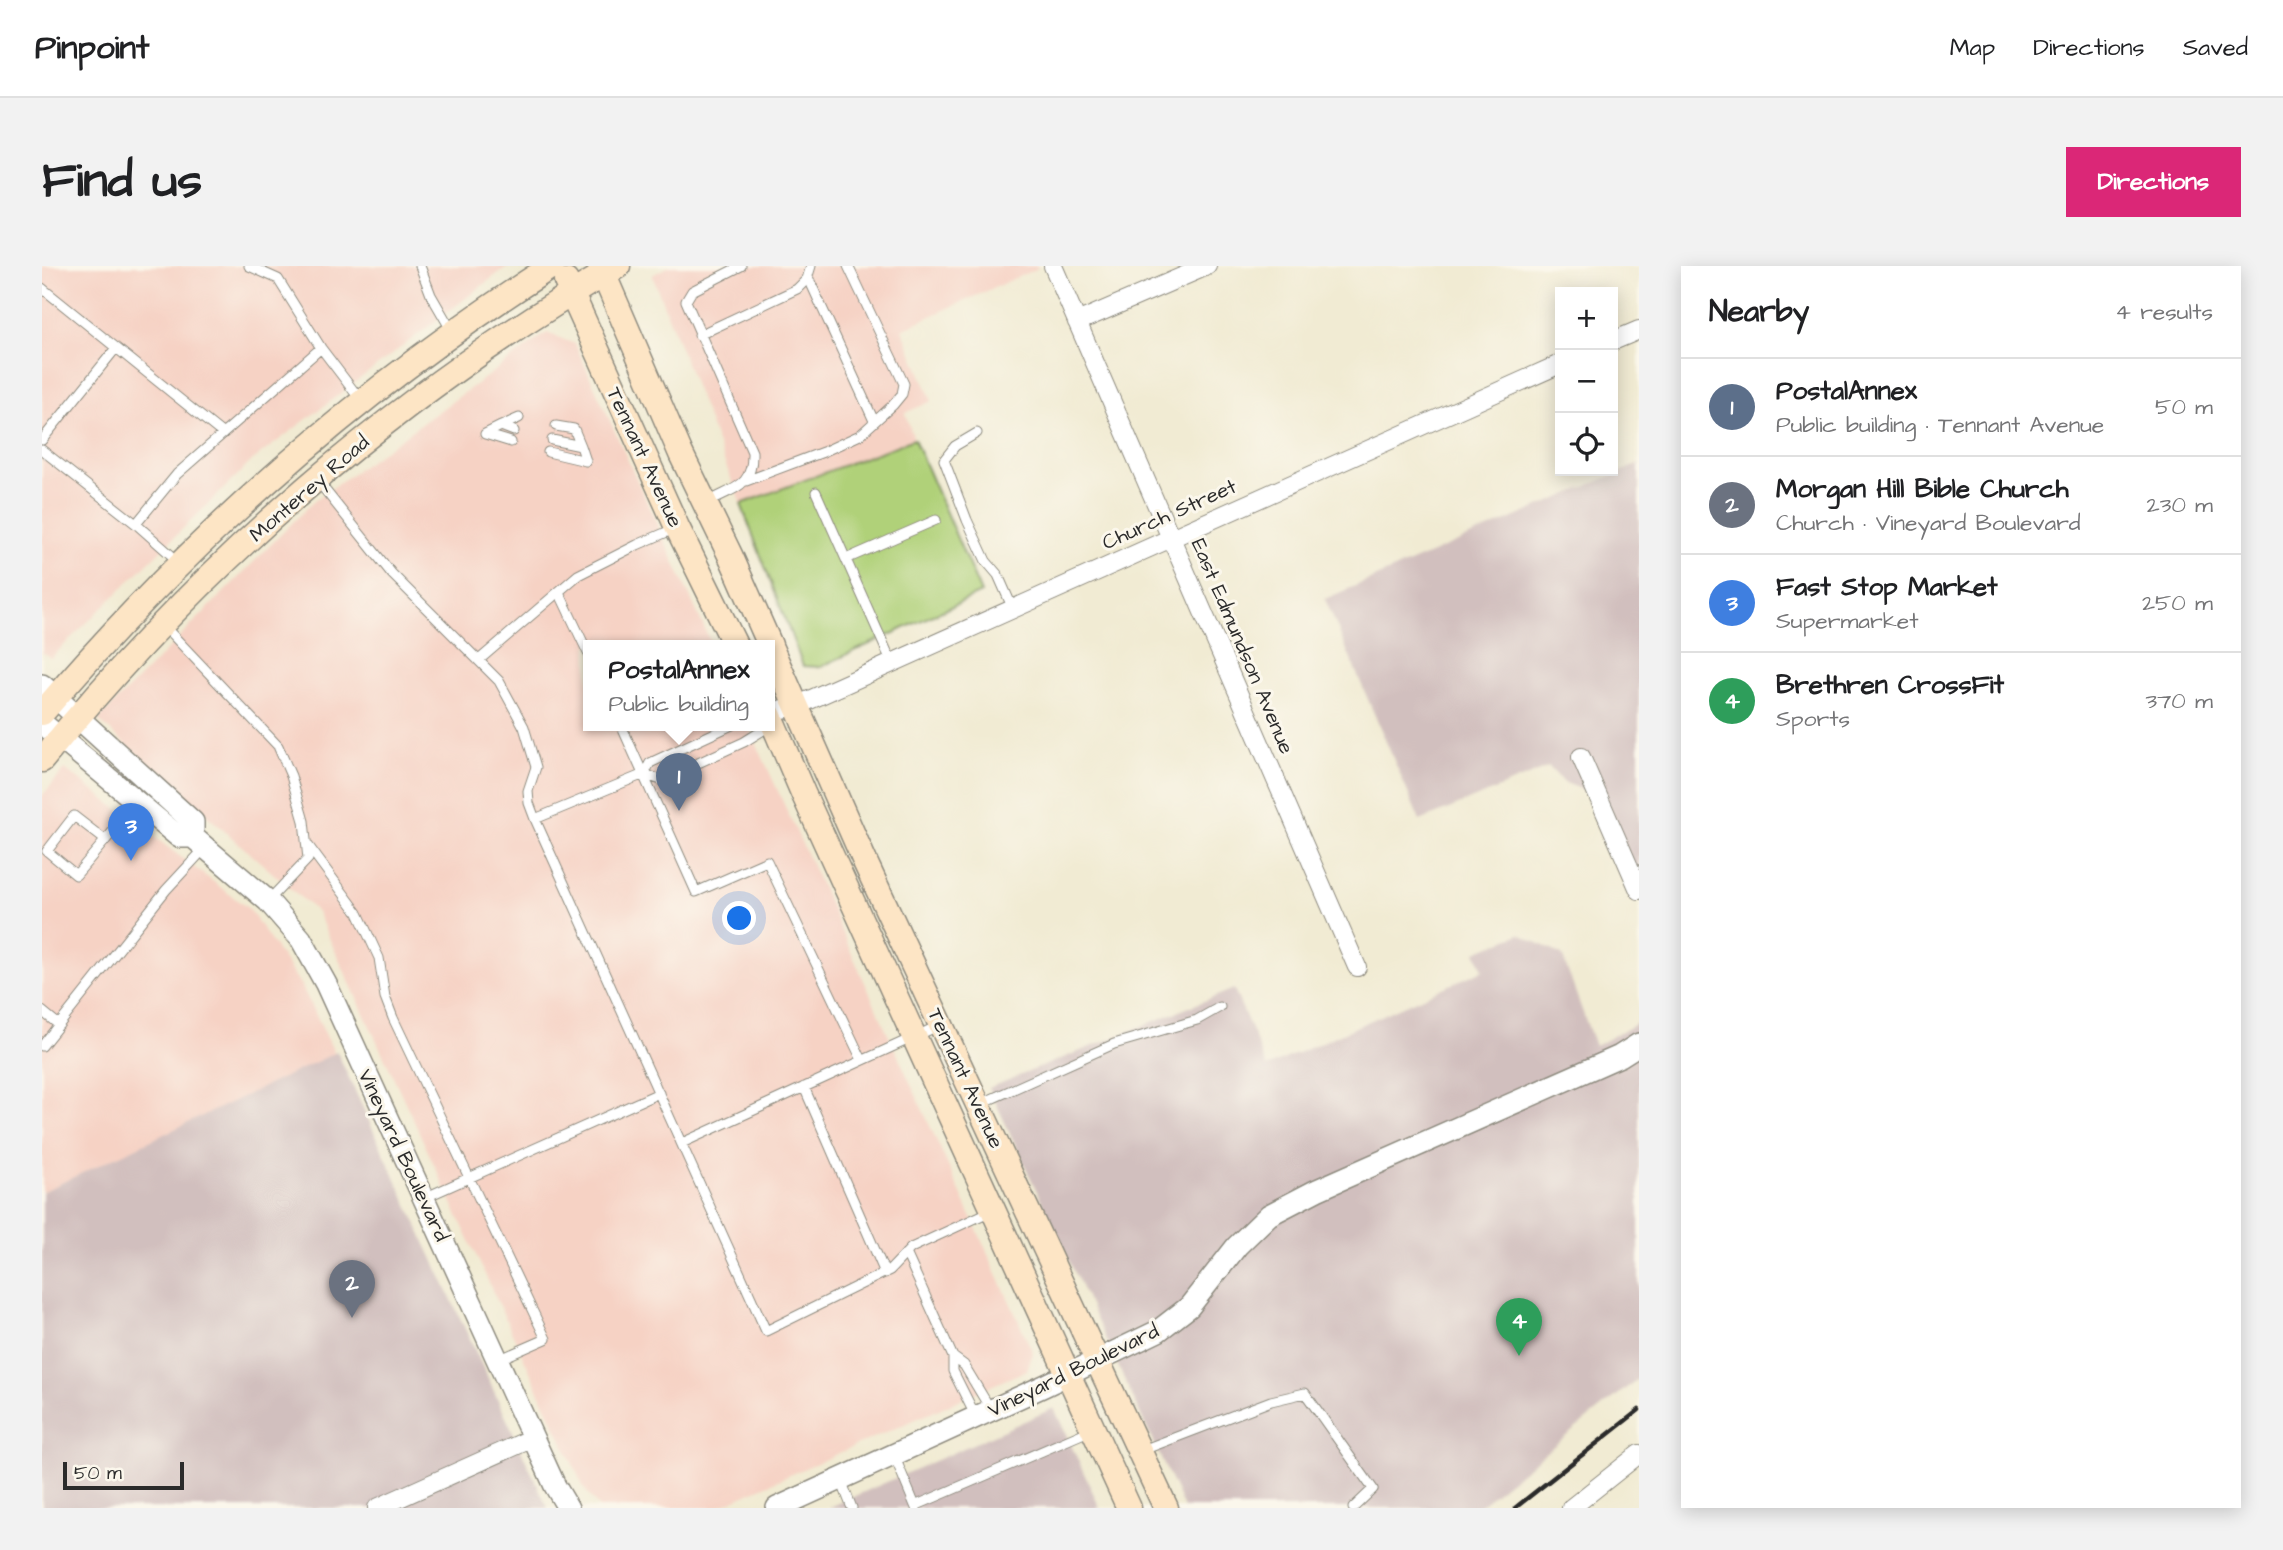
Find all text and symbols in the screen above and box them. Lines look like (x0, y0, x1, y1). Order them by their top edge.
text: Pinpoint (35, 25, 149, 71)
text: Map (1950, 31, 1995, 65)
text: Directions (2033, 31, 2145, 65)
text: Saved (2183, 31, 2248, 65)
button: Directions (2066, 147, 2241, 217)
text: Find us (42, 148, 202, 216)
map controls (1555, 287, 1618, 476)
button: + (1555, 287, 1618, 350)
text: Nearby (1709, 291, 1809, 333)
text: 4 results (2115, 296, 2213, 328)
button: − (1555, 350, 1618, 413)
text: PostalAnnex (1776, 373, 1917, 409)
street label: Tennant Avenue (599, 382, 690, 532)
text: 1 (1731, 391, 1733, 423)
text: 50 m (2155, 391, 2213, 423)
text: Public building · Tennant Avenue (1776, 409, 2104, 441)
button: locate (1555, 413, 1618, 476)
street label: Monterey Road (243, 428, 377, 550)
text: Morgan Hill Bible Church (1776, 471, 2069, 507)
street label: Church Street (1097, 472, 1242, 557)
text: 2 (1725, 489, 1739, 521)
text: 230 m (2147, 489, 2213, 521)
text: Church · Vineyard Boulevard (1776, 507, 2081, 539)
street label: East Edmundson Avenue (1184, 534, 1301, 758)
text: Fast Stop Market (1776, 569, 1998, 605)
text: 3 (1726, 587, 1738, 619)
text: 250 m (2142, 587, 2213, 619)
text: Supermarket (1776, 605, 1919, 637)
popup (583, 640, 775, 731)
text: PostalAnnex (608, 652, 750, 688)
text: Brethren CrossFit (1776, 667, 2004, 703)
text: 4 (1724, 685, 1740, 717)
text: 370 m (2146, 685, 2213, 717)
text: Public building (608, 688, 749, 720)
text: Sports (1776, 703, 1850, 735)
pin: 1 (656, 753, 702, 811)
pin: 3 (108, 803, 154, 861)
your location (722, 901, 756, 935)
street label: Tennant Avenue (920, 1003, 1011, 1153)
street label: Vineyard Boulevard (349, 1064, 456, 1247)
pin: 2 (329, 1260, 375, 1318)
pin: 4 (1496, 1298, 1542, 1356)
street label: Vineyard Boulevard (983, 1316, 1165, 1426)
scale bar (63, 1459, 184, 1491)
text: 50 m (74, 1460, 122, 1487)

